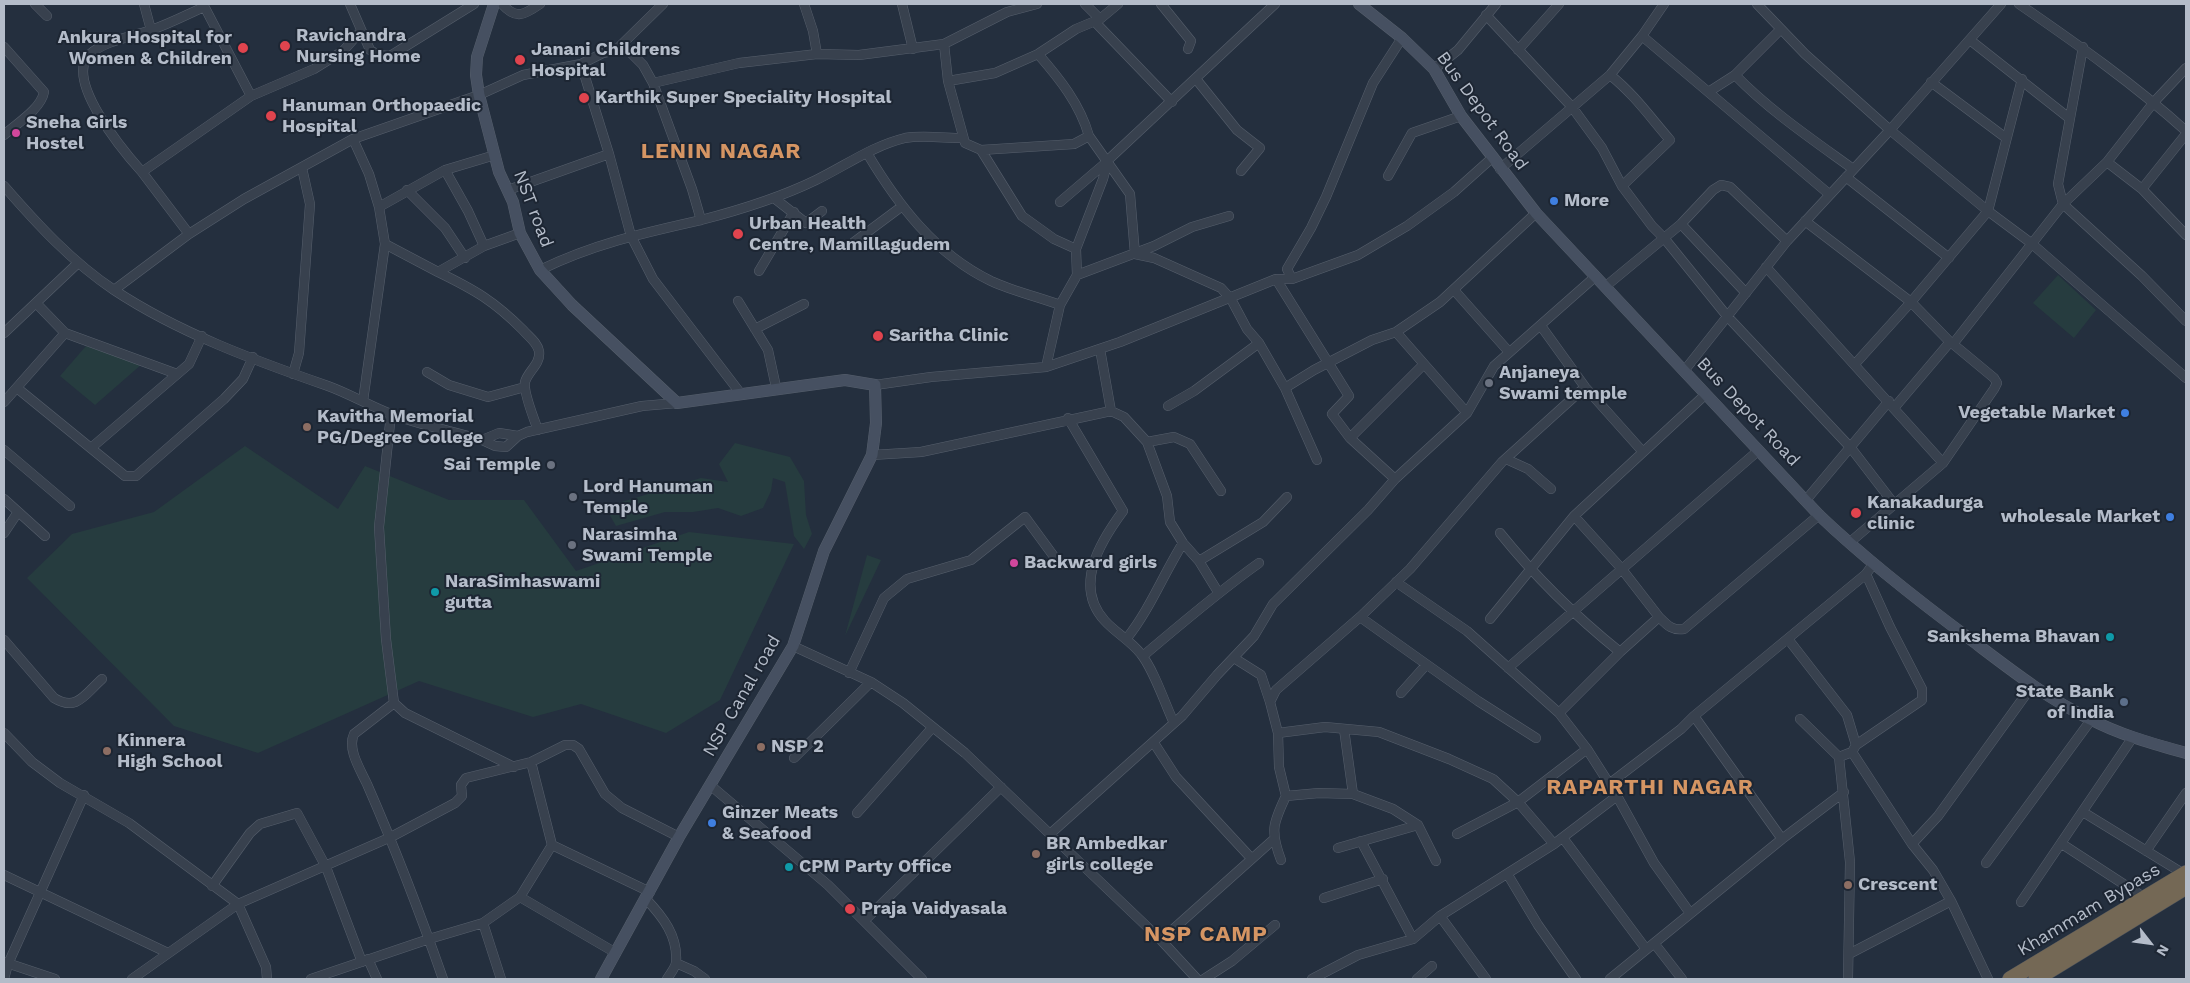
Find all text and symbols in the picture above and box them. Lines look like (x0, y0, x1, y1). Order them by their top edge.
place label: Ravichandra Nursing Home (296, 25, 421, 68)
place label: Ankura Hospital for Women & Children (58, 27, 232, 70)
marker: Ravichandra Nursing Home (278, 39, 292, 53)
place label: Janani Childrens Hospital (531, 39, 680, 82)
marker: Ankura Hospital for Women & Children (236, 41, 250, 55)
street label: Bus Depot Road (1432, 47, 1532, 175)
marker: Janani Childrens Hospital (513, 53, 527, 67)
place label: Karthik Super Speciality Hospital (595, 87, 891, 109)
marker: Karthik Super Speciality Hospital (577, 91, 591, 105)
place label: Hanuman Orthopaedic Hospital (282, 95, 481, 138)
marker: Hanuman Orthopaedic Hospital (264, 109, 278, 123)
place label: Sneha Girls Hostel (26, 112, 127, 154)
marker: Sneha Girls Hostel (10, 127, 22, 139)
district label: LENIN NAGAR (639, 139, 803, 165)
street label: NST road (508, 168, 558, 250)
place label: More (1564, 190, 1609, 212)
marker: More (1548, 195, 1560, 207)
place label: Urban Health Centre, Mamillagudem (749, 213, 950, 255)
marker: Urban Health Centre, Mamillagudem (731, 227, 745, 241)
place label: Saritha Clinic (889, 325, 1009, 347)
marker: Saritha Clinic (871, 329, 885, 343)
street label: Bus Depot Road (1692, 353, 1804, 471)
place label: Anjaneya Swami temple (1499, 362, 1627, 404)
marker: Anjaneya Swami temple (1483, 377, 1495, 389)
place label: Vegetable Market (1958, 402, 2115, 424)
place label: Kavitha Memorial PG/Degree College (317, 406, 483, 448)
marker: Vegetable Market (2119, 407, 2131, 419)
marker: Kavitha Memorial PG/Degree College (301, 421, 313, 433)
place label: Sai Temple (444, 454, 541, 476)
marker: Sai Temple (545, 459, 557, 471)
place label: Lord Hanuman Temple (583, 476, 713, 518)
marker: Lord Hanuman Temple (567, 491, 579, 503)
place label: Kanakadurga clinic (1867, 492, 1983, 534)
marker: Kanakadurga clinic (1849, 506, 1863, 520)
place label: wholesale Market (2001, 506, 2160, 528)
marker: wholesale Market (2164, 511, 2176, 523)
place label: Narasimha Swami Temple (582, 524, 712, 566)
marker: Narasimha Swami Temple (566, 539, 578, 551)
place label: Backward girls (1024, 552, 1157, 574)
marker: Backward girls (1008, 557, 1020, 569)
place label: NaraSimhaswami gutta (445, 571, 600, 614)
marker: NaraSimhaswami gutta (429, 586, 441, 598)
place label: Sankshema Bhavan (1927, 626, 2100, 648)
street label: NSP Canal road (698, 631, 786, 761)
marker: Sankshema Bhavan (2104, 631, 2116, 643)
place label: State Bank of India (2016, 681, 2114, 724)
marker: State Bank of India (2118, 696, 2130, 708)
place label: Kinnera High School (117, 730, 222, 772)
place label: NSP 2 (771, 736, 824, 758)
marker: NSP 2 (755, 741, 767, 753)
marker: Kinnera High School (101, 745, 113, 757)
district label: RAPARTHI NAGAR (1544, 775, 1756, 801)
place label: Ginzer Meats & Seafood (722, 802, 838, 844)
marker: Ginzer Meats & Seafood (706, 817, 718, 829)
place label: BR Ambedkar girls college (1046, 833, 1167, 876)
marker: BR Ambedkar girls college (1030, 848, 1042, 860)
place label: CPM Party Office (799, 856, 952, 878)
street label: Khammam Bypass (2014, 859, 2164, 961)
marker: CPM Party Office (783, 861, 795, 873)
place label: Crescent (1858, 874, 1937, 896)
marker: Crescent (1842, 879, 1854, 891)
place label: Praja Vaidyasala (861, 898, 1007, 920)
marker: Praja Vaidyasala (843, 902, 857, 916)
north arrow (2125, 918, 2175, 968)
district label: NSP CAMP (1143, 922, 1269, 948)
text: N (2153, 942, 2173, 959)

